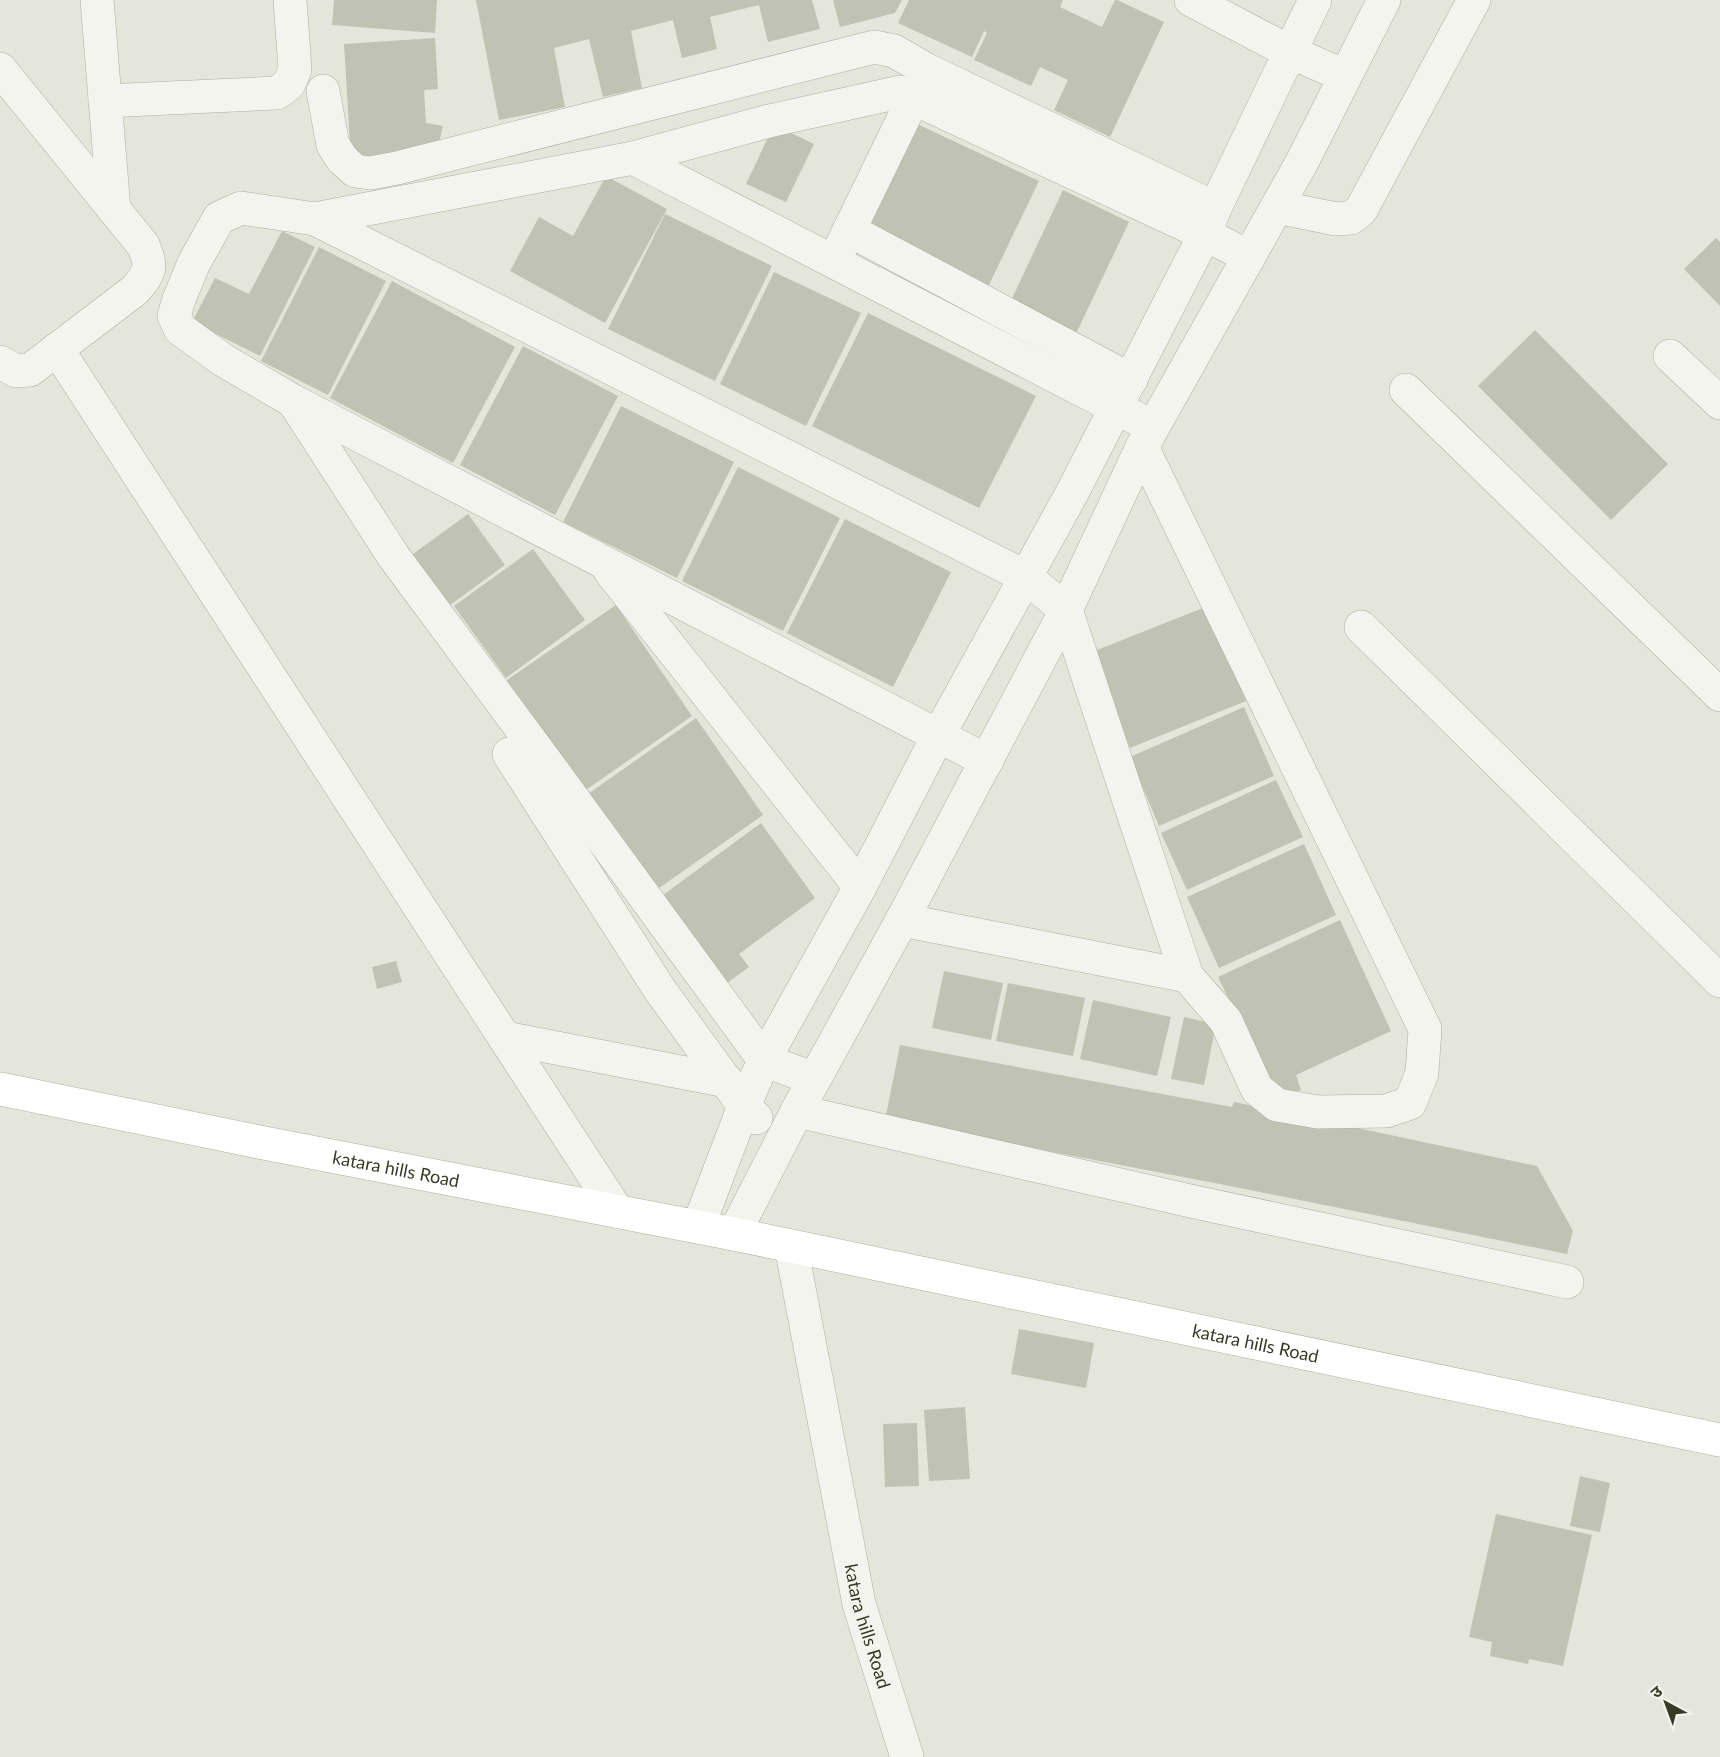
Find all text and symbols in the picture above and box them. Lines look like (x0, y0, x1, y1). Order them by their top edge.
street label: katara hills Road (331, 1146, 461, 1192)
street label: katara hills Road (1190, 1319, 1321, 1367)
street label: katara hills Road (841, 1562, 896, 1691)
north arrow (1636, 1673, 1696, 1733)
text: उ (1646, 1681, 1666, 1702)

